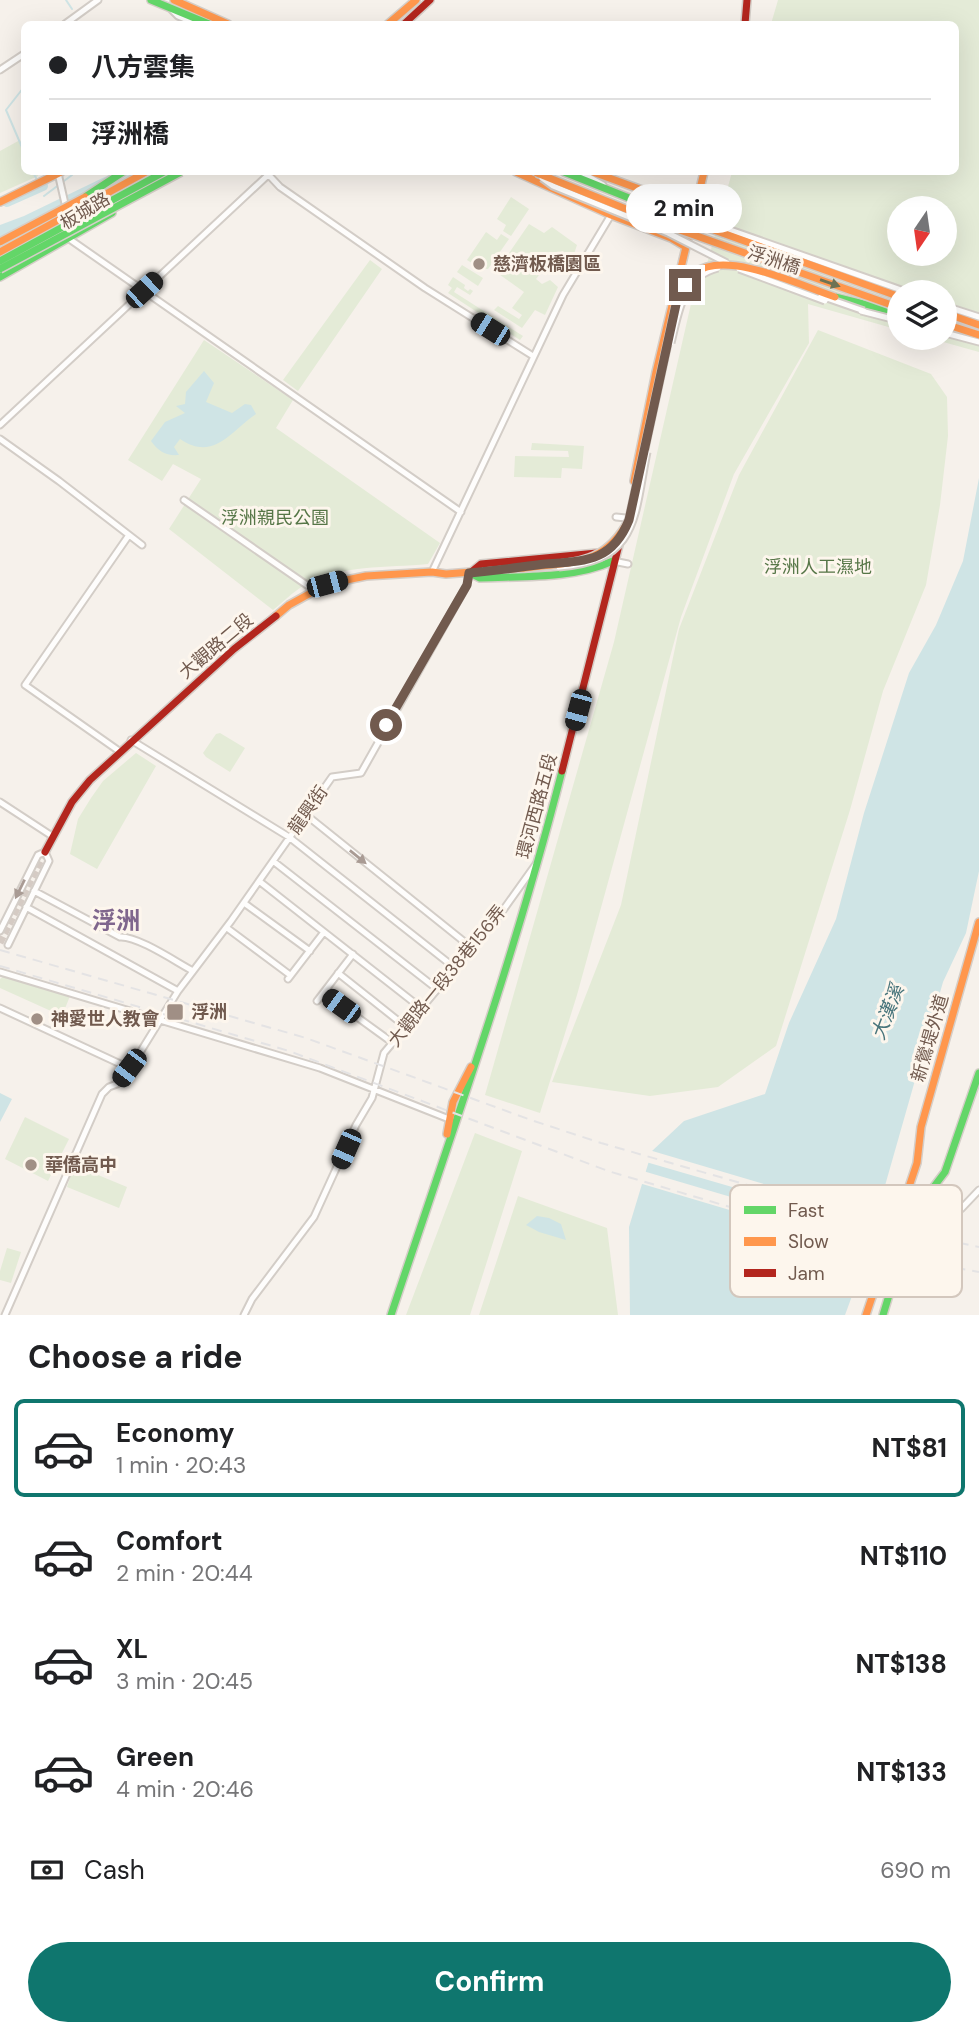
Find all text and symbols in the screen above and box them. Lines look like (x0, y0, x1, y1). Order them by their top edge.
text: 八方雲集 (91, 50, 195, 84)
text: 浮洲橋 (91, 117, 169, 151)
callout: 2 min (627, 184, 743, 232)
street label: 板城路 (56, 187, 114, 235)
text: 2 min (654, 193, 714, 223)
north arrow (887, 196, 957, 266)
map controls (887, 196, 957, 350)
street label: 浮洲橋 (745, 240, 803, 280)
place label: 慈濟板橋園區 (493, 252, 601, 276)
marker: 慈濟板橋園區 (471, 256, 487, 272)
car (122, 268, 167, 312)
route end (669, 269, 701, 301)
one-way arrow (820, 278, 841, 289)
button: layers (887, 280, 957, 350)
car (467, 309, 514, 349)
park label: 浮洲親民公園 (221, 506, 329, 530)
park label: 浮洲人工濕地 (764, 555, 872, 579)
car (304, 568, 351, 600)
street label: 大觀路二段 (174, 608, 258, 684)
car (563, 687, 594, 733)
route start (370, 709, 402, 741)
street label: 環河西路五段 (511, 751, 563, 861)
street label: 龍興街 (283, 781, 333, 839)
one-way arrow (350, 849, 367, 864)
one-way arrow (14, 879, 26, 899)
street label: 大觀路一段38巷156弄 (382, 900, 512, 1052)
district label: 浮洲 (92, 905, 140, 936)
water label: 大漢溪 (866, 978, 910, 1043)
car (318, 985, 365, 1027)
street label: 新鶯堤外道 (906, 991, 954, 1085)
place label: 浮洲 (191, 1000, 227, 1024)
marker: 浮洲 (165, 1002, 185, 1022)
place label: 神愛世人教會 (51, 1007, 160, 1031)
marker: 神愛世人教會 (29, 1011, 45, 1027)
car (108, 1045, 151, 1091)
car (328, 1126, 365, 1172)
place label: 華僑高中 (45, 1153, 117, 1177)
marker: 華僑高中 (23, 1157, 39, 1173)
legend (730, 1185, 962, 1297)
text: Fast (788, 1198, 824, 1223)
text: Slow (788, 1229, 829, 1254)
text: Jam (788, 1261, 825, 1286)
text: Choose a ride (28, 1336, 243, 1378)
text: Economy (116, 1416, 234, 1450)
icon: car (32, 1417, 95, 1480)
text: NT$81 (872, 1431, 947, 1465)
text: 1 min · 20:43 (116, 1450, 246, 1480)
text: Comfort (116, 1524, 222, 1558)
icon: car (32, 1525, 95, 1588)
text: NT$110 (860, 1539, 947, 1573)
text: 2 min · 20:44 (116, 1558, 253, 1588)
text: XL (116, 1632, 148, 1666)
icon: car (32, 1633, 95, 1696)
text: NT$138 (855, 1647, 947, 1681)
text: 3 min · 20:45 (116, 1666, 253, 1696)
text: Green (116, 1740, 194, 1774)
icon: car (32, 1741, 95, 1804)
text: NT$133 (856, 1755, 947, 1789)
text: 4 min · 20:46 (116, 1774, 254, 1804)
icon: cash (28, 1851, 66, 1889)
text: Cash (84, 1853, 145, 1887)
text: 690 m (880, 1855, 951, 1885)
button: Confirm (28, 1942, 951, 2022)

